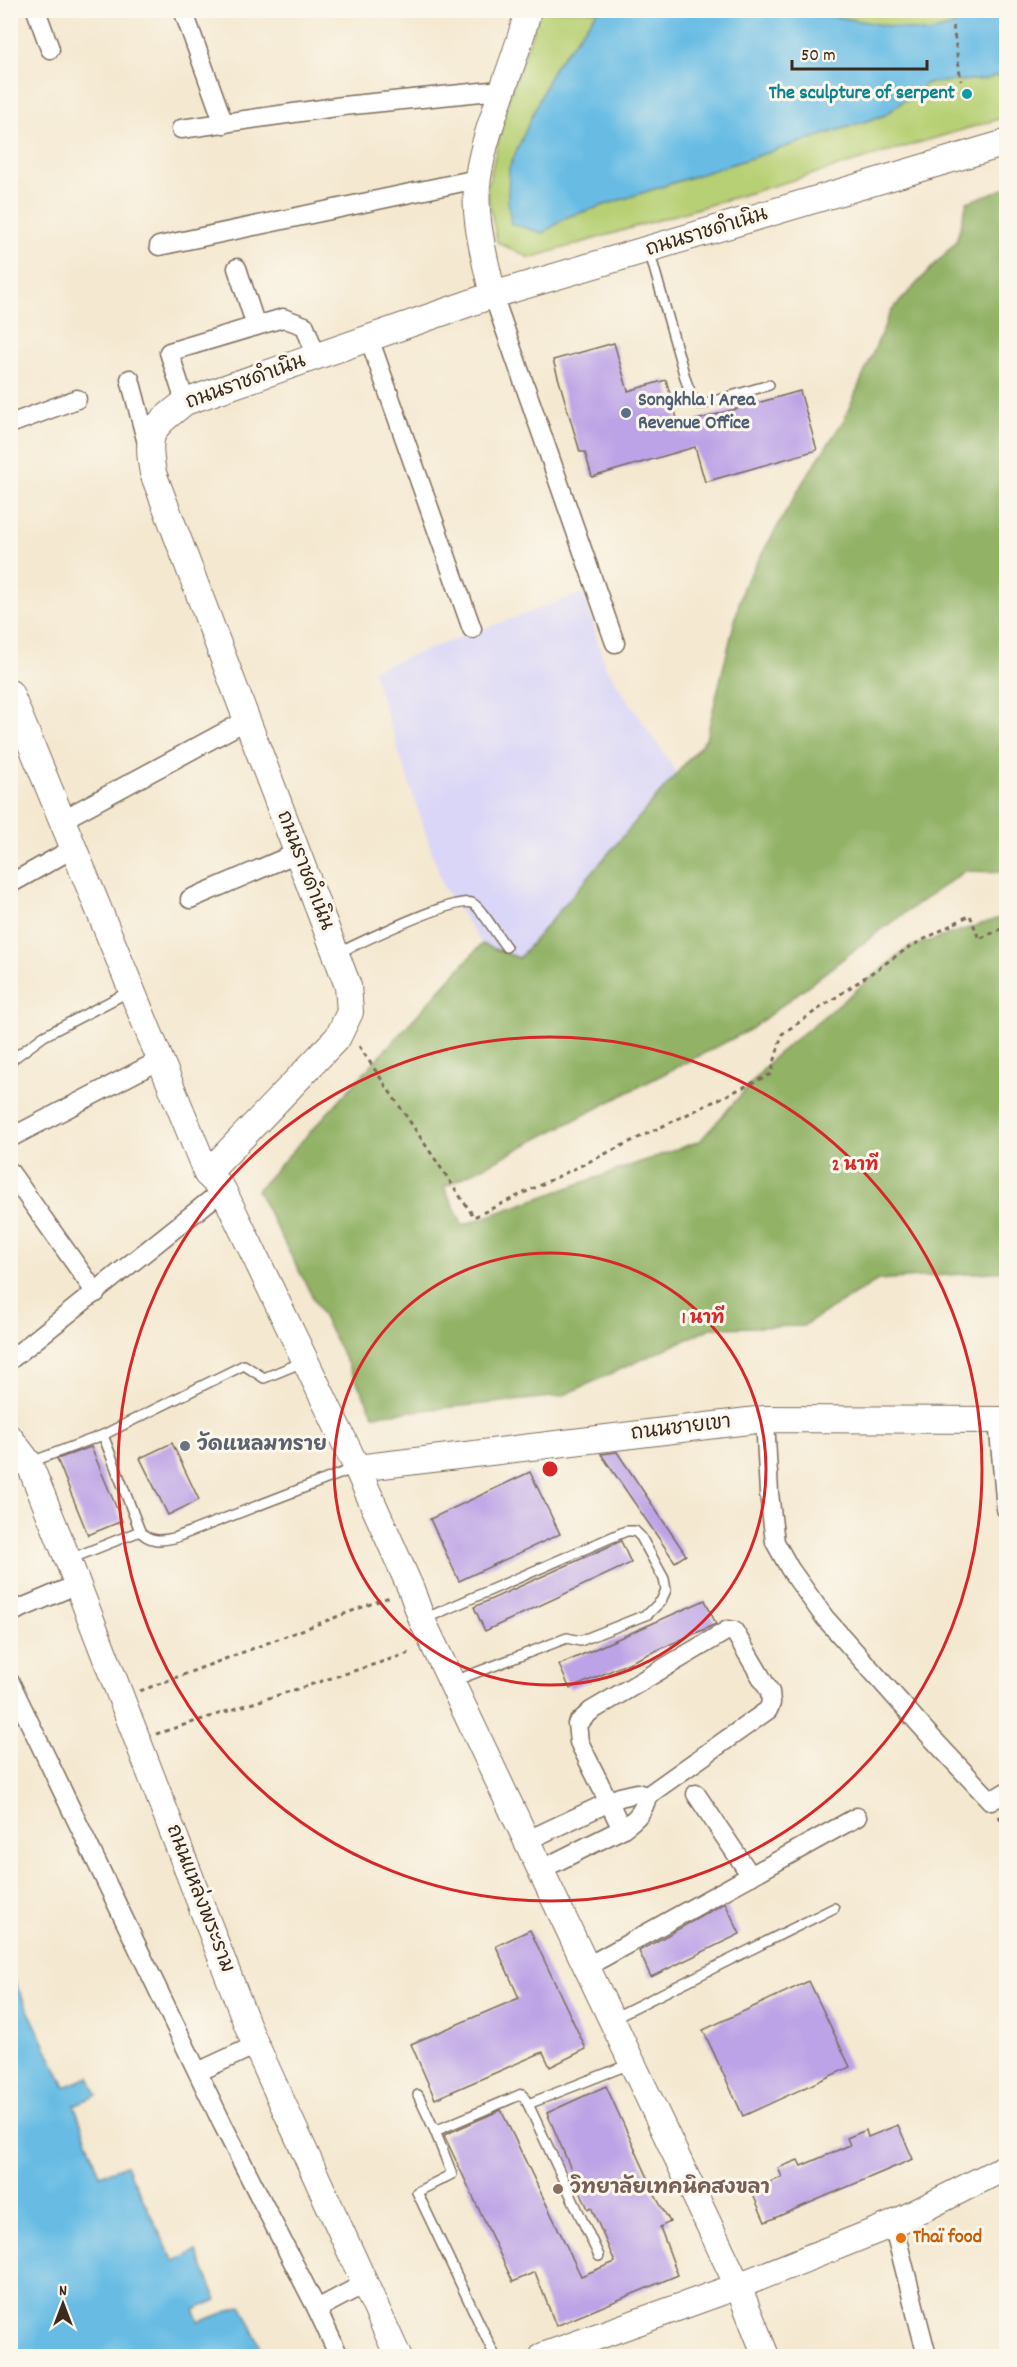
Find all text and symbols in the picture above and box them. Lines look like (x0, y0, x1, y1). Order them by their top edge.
scale bar (792, 33, 927, 71)
text: 50 m (801, 44, 836, 69)
place label: The sculpture of serpent (769, 80, 956, 108)
marker: The sculpture of serpent (960, 87, 974, 101)
street label: ถนนราชดำเนิน (642, 199, 772, 265)
street label: ถนนราชดำเนิน (181, 346, 310, 418)
place label: Songkhla 1 Area Revenue Office (638, 387, 756, 438)
marker: Songkhla 1 Area Revenue Office (619, 406, 633, 420)
street label: ถนนราชดำเนิน (268, 806, 342, 935)
text: 2 นาที (832, 1152, 879, 1179)
text: 1 นาที (682, 1305, 725, 1332)
street label: ถนนชายเขา (629, 1409, 733, 1449)
place label: วัดแหลมทราย (197, 1431, 327, 1460)
marker: วัดแหลมทราย (178, 1439, 192, 1453)
centre of rings (540, 1459, 560, 1479)
street label: ถนนแหล่งพระราม (158, 1820, 242, 1977)
place label: วิทยาลัยเทคนิคสงขลา (570, 2174, 770, 2203)
marker: วิทยาลัยเทคนิคสงขลา (551, 2182, 565, 2196)
place label: Thaï food (913, 2224, 982, 2252)
marker: Thaï food (894, 2231, 908, 2245)
north arrow (33, 2274, 93, 2334)
text: N (59, 2280, 67, 2303)

